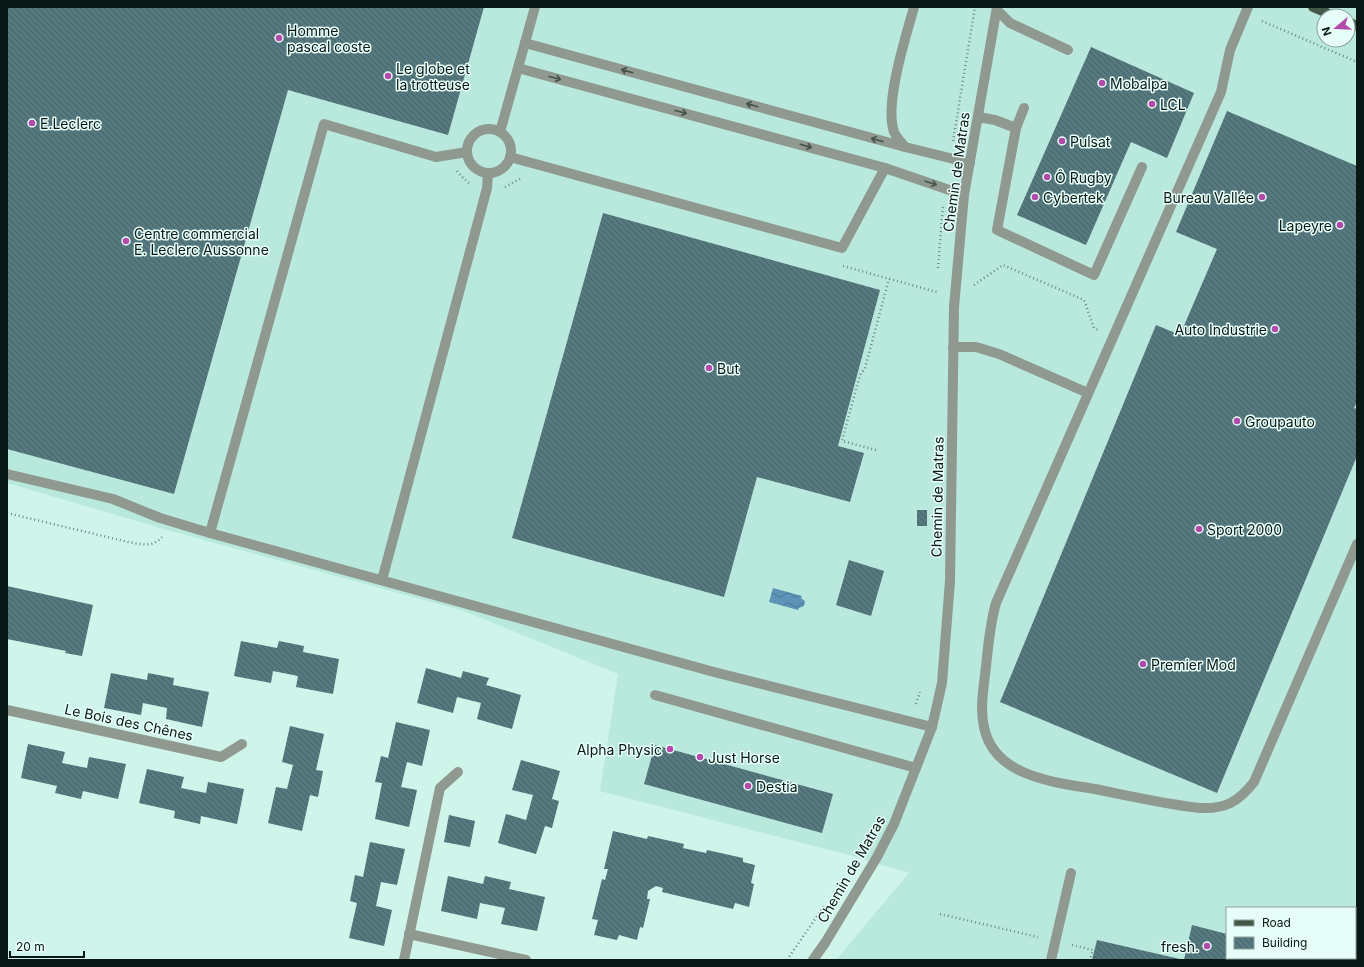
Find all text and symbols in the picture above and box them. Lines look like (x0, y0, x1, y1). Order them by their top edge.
north arrow (1316, 8, 1356, 48)
place label: Homme pascal coste (287, 22, 371, 55)
text: N (1319, 25, 1335, 38)
marker: Homme pascal coste (274, 33, 284, 43)
place label: Le globe et la trotteuse (396, 60, 470, 93)
one-way arrow (620, 67, 633, 74)
marker: Le globe et la trotteuse (383, 71, 393, 81)
one-way arrow (549, 75, 562, 82)
place label: Mobalpa (1110, 75, 1168, 92)
marker: Mobalpa (1097, 78, 1107, 88)
place label: LCL (1160, 96, 1186, 113)
marker: LCL (1147, 99, 1157, 109)
one-way arrow (746, 101, 759, 109)
one-way arrow (674, 109, 687, 116)
street label: Chemin de Matras (939, 111, 973, 233)
place label: E.Leclerc (40, 115, 101, 132)
marker: E.Leclerc (27, 118, 37, 128)
place label: Pulsat (1070, 133, 1111, 150)
one-way arrow (871, 135, 884, 143)
marker: Pulsat (1057, 136, 1067, 146)
one-way arrow (800, 143, 813, 151)
place label: Ô Rugby (1055, 169, 1112, 186)
marker: Ô Rugby (1042, 172, 1052, 182)
one-way arrow (924, 180, 937, 187)
place label: Cybertek (1043, 189, 1104, 206)
place label: Bureau Vallée (1163, 189, 1254, 206)
marker: Cybertek (1030, 192, 1040, 202)
marker: Bureau Vallée (1257, 192, 1267, 202)
place label: Lapeyre (1279, 217, 1332, 234)
marker: Lapeyre (1335, 220, 1345, 230)
place label: Centre commercial E. Leclerc Aussonne (134, 225, 269, 258)
marker: Centre commercial E. Leclerc Aussonne (121, 236, 131, 246)
place label: Auto Industrie (1174, 321, 1267, 338)
marker: Auto Industrie (1270, 324, 1280, 334)
place label: But (717, 360, 739, 377)
marker: But (704, 363, 714, 373)
place label: Groupauto (1245, 413, 1315, 430)
marker: Groupauto (1232, 416, 1242, 426)
street label: Chemin de Matras (927, 436, 947, 558)
place label: Sport 2000 (1207, 521, 1282, 538)
marker: Sport 2000 (1194, 524, 1204, 534)
place label: Premier Mod (1151, 656, 1236, 673)
marker: Premier Mod (1138, 659, 1148, 669)
street label: Le Bois des Chênes (63, 700, 195, 744)
place label: Alpha Physic (577, 741, 662, 758)
marker: Alpha Physic (665, 744, 675, 754)
place label: Just Horse (708, 749, 780, 766)
marker: Just Horse (695, 752, 705, 762)
place label: Destia (756, 778, 798, 795)
marker: Destia (743, 781, 753, 791)
street label: Chemin de Matras (813, 812, 889, 926)
legend (1226, 907, 1356, 959)
text: Road (1262, 915, 1291, 930)
scale bar (10, 933, 84, 959)
text: Building (1262, 935, 1307, 950)
place label: fresh. (1161, 938, 1199, 955)
text: 20 m (16, 939, 45, 954)
marker: fresh. (1202, 941, 1212, 951)

